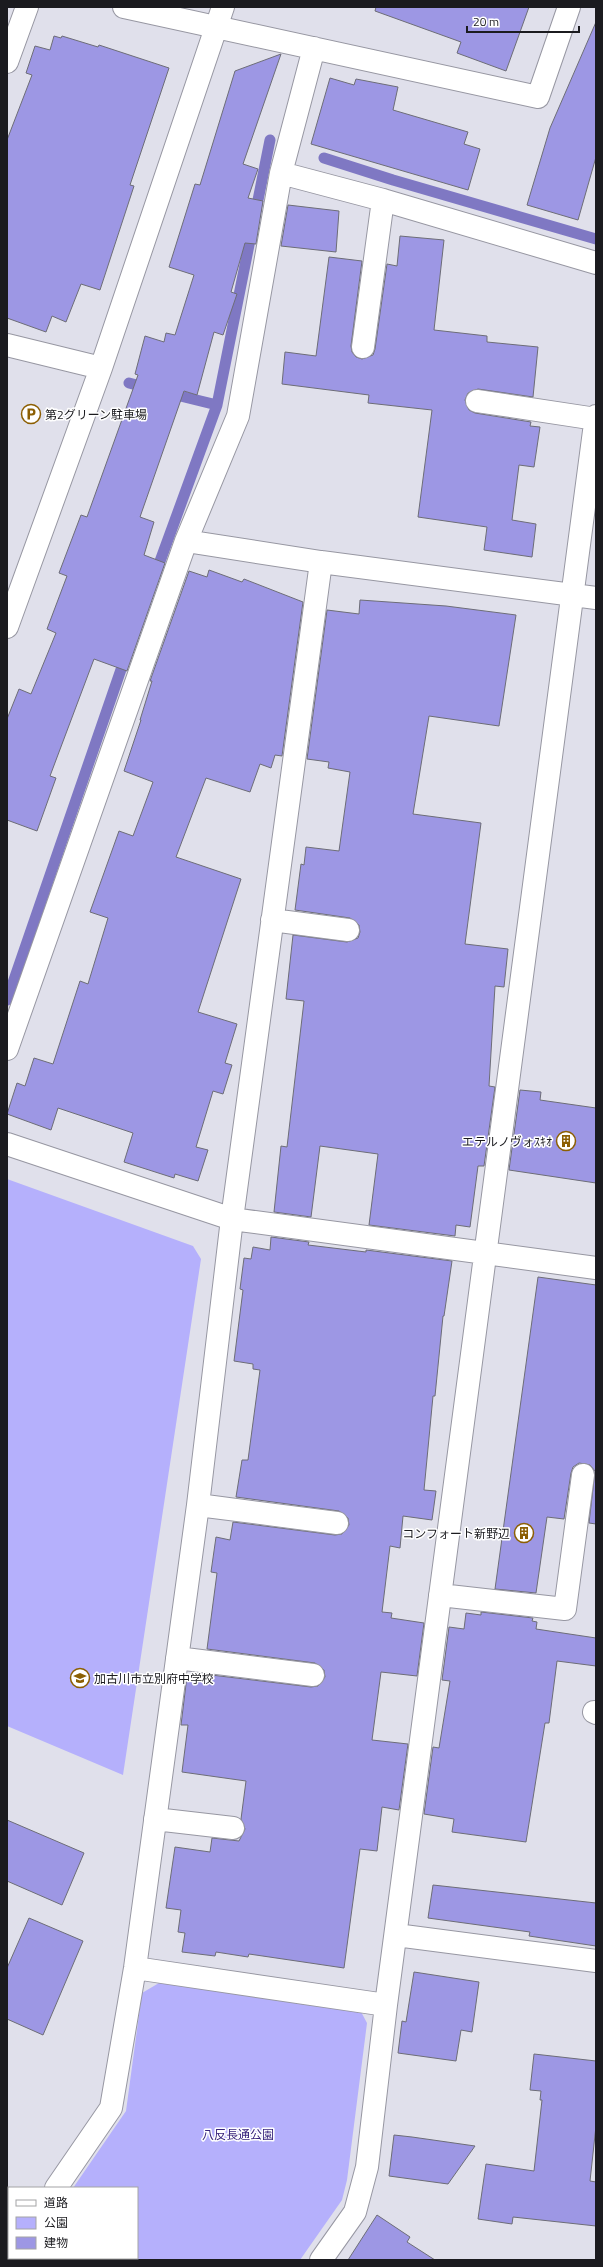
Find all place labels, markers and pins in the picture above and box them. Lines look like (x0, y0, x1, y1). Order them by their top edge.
parking icon: 第2グリーン駐車場 (20, 403, 42, 425)
place label: 第2グリーン駐車場 (45, 405, 147, 424)
building icon: エテルノヴォｽｷｵ (555, 1130, 577, 1152)
place label: エテルノヴォｽｷｵ (462, 1132, 552, 1151)
building icon: コンフォート新野辺 (513, 1522, 535, 1544)
place label: コンフォート新野辺 (402, 1524, 510, 1543)
school or university icon: 加古川市立別府中学校 (69, 1667, 91, 1689)
place label: 加古川市立別府中学校 (94, 1669, 214, 1688)

